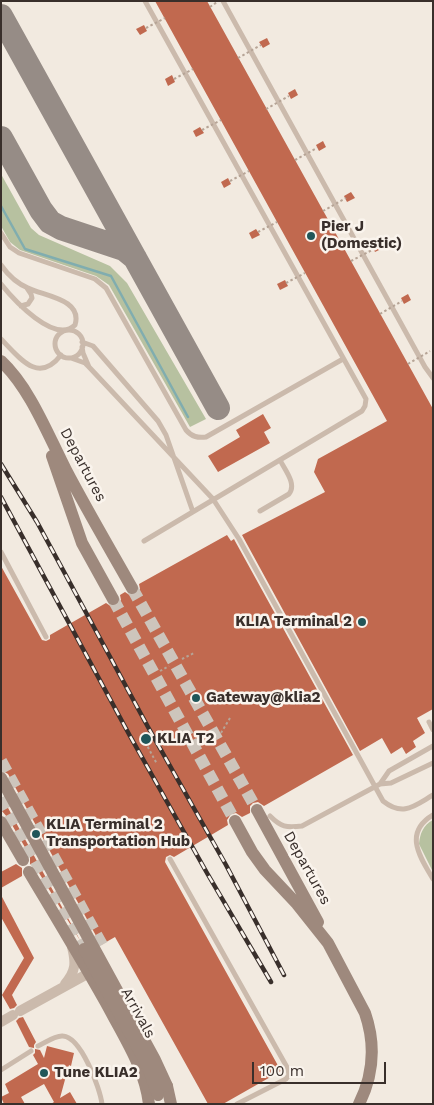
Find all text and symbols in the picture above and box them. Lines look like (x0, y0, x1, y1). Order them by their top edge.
place label: Pier J (Domestic) (321, 218, 402, 253)
marker: Pier J (Domestic) (305, 230, 317, 242)
street label: Departures (56, 425, 110, 505)
place label: KLIA Terminal 2 (235, 613, 352, 631)
marker: KLIA Terminal 2 (356, 616, 368, 628)
place label: Gateway@klia2 (206, 689, 321, 707)
marker: Gateway@klia2 (190, 692, 202, 704)
place label: KLIA T2 (157, 730, 214, 748)
marker: KLIA T2 (139, 732, 153, 746)
place label: KLIA Terminal 2 Transportation Hub (46, 816, 190, 851)
marker: KLIA Terminal 2 Transportation Hub (30, 828, 42, 840)
street label: Departures (279, 828, 335, 908)
street label: Arrivals (117, 985, 159, 1041)
scale bar (254, 1052, 388, 1084)
text: 100 m (260, 1062, 304, 1080)
place label: Tune KLIA2 (54, 1064, 138, 1082)
marker: Tune KLIA2 (38, 1067, 50, 1079)

